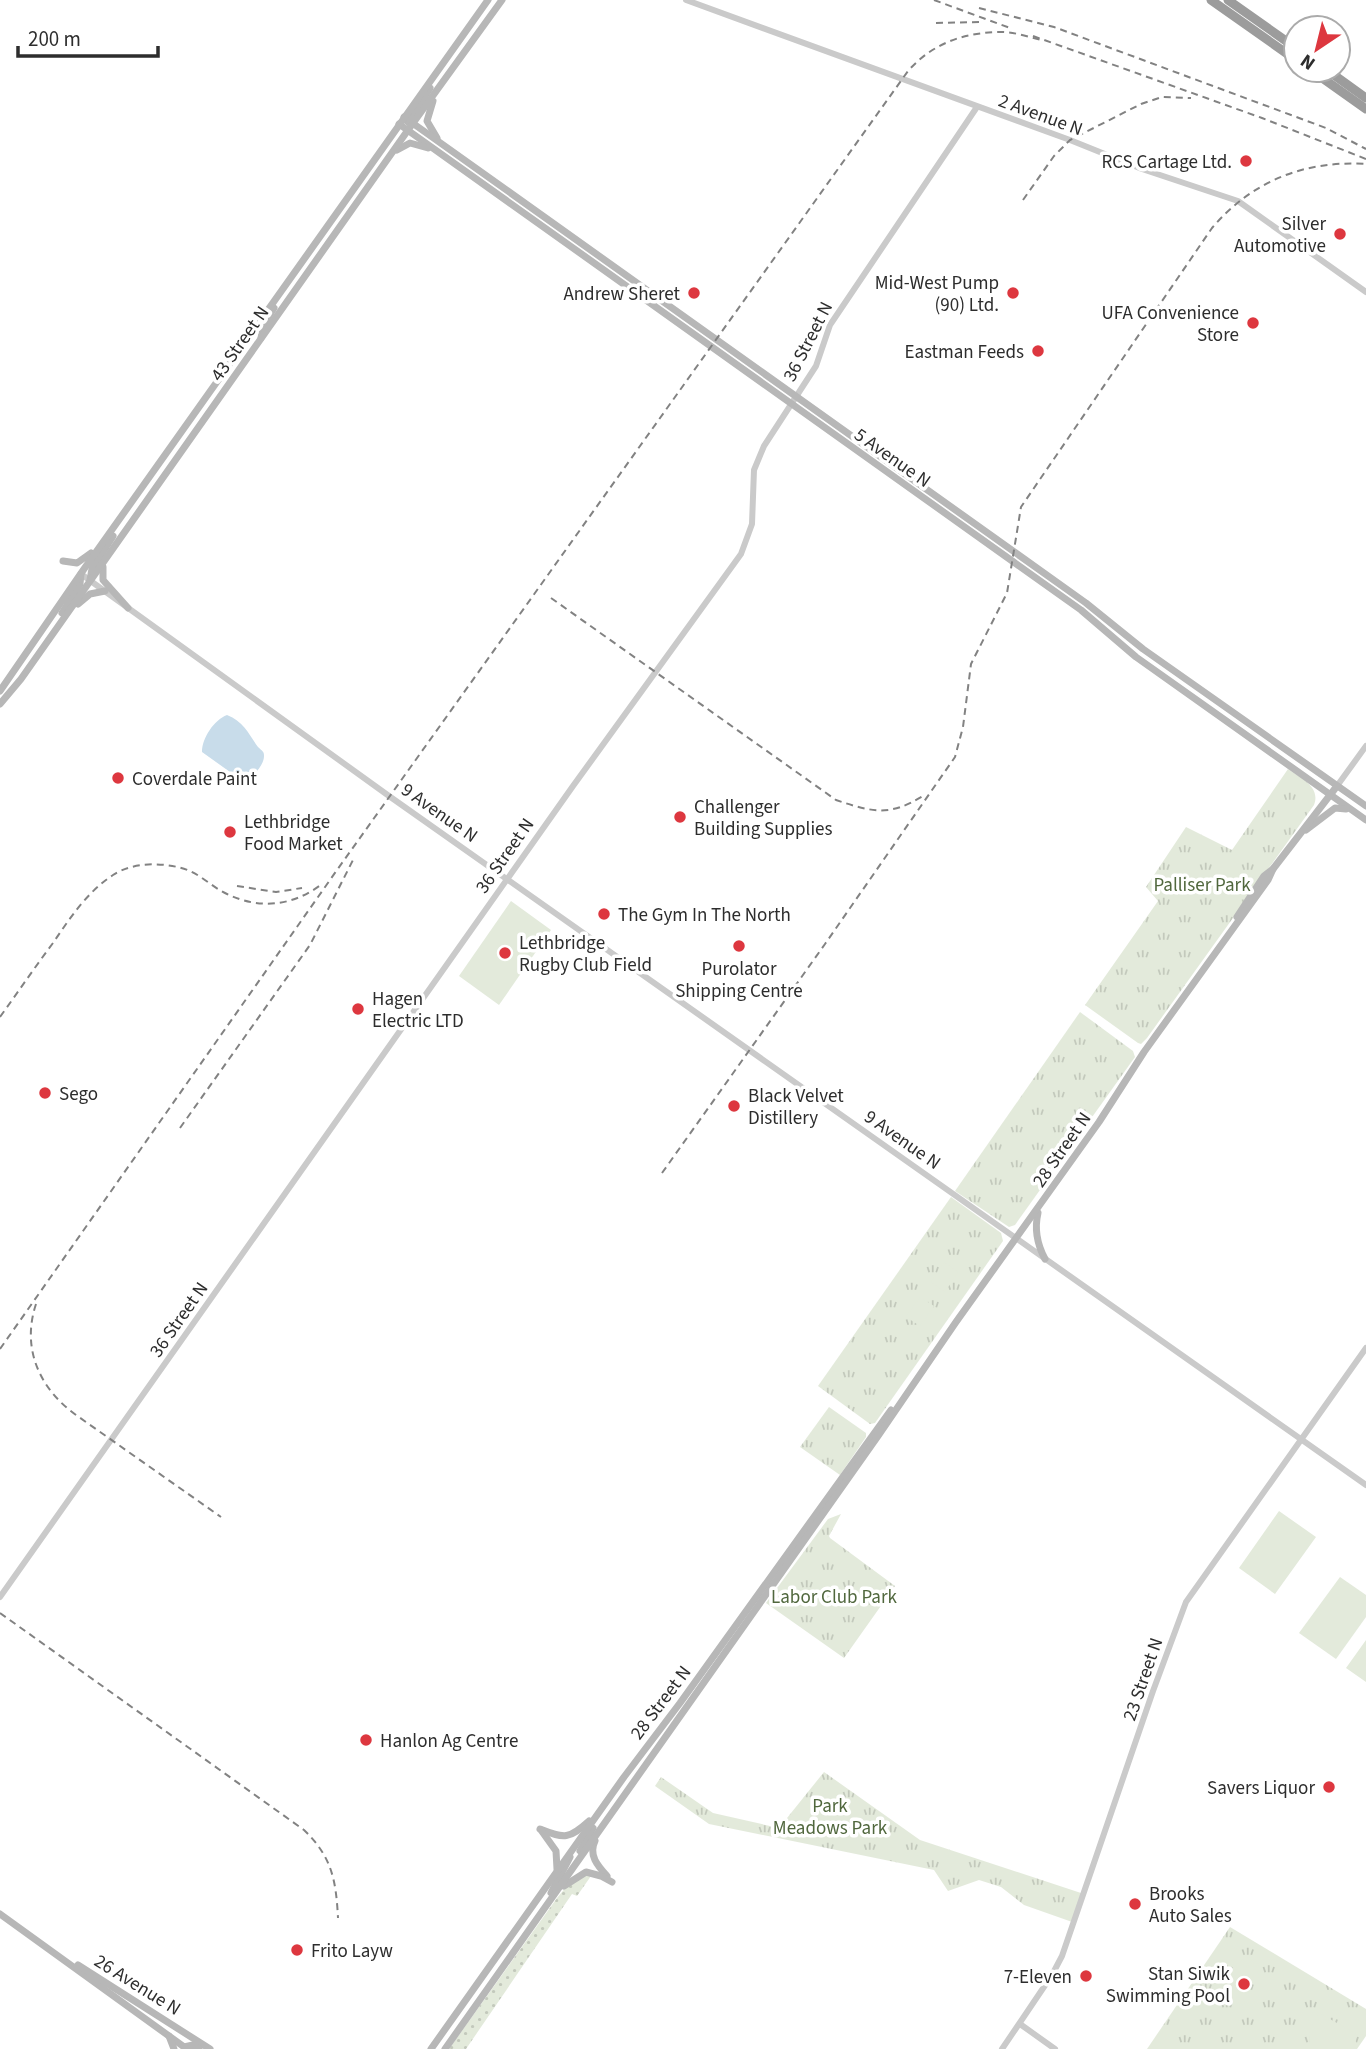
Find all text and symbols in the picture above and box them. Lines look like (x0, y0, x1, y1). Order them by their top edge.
scale bar (18, 14, 158, 58)
north arrow (1282, 14, 1352, 84)
text: 200 m (28, 24, 81, 54)
text: N (1295, 47, 1321, 76)
street label: 2 Avenue N (995, 88, 1086, 143)
place label: RCS Cartage Ltd. (1101, 149, 1232, 176)
marker: RCS Cartage Ltd. (1238, 153, 1254, 169)
place label: Silver Automotive (1234, 211, 1326, 260)
marker: Silver Automotive (1332, 226, 1348, 242)
place label: Mid-West Pump (90) Ltd. (875, 270, 999, 319)
place label: Andrew Sheret (563, 281, 681, 308)
marker: Andrew Sheret (686, 285, 702, 301)
marker: Mid-West Pump (90) Ltd. (1005, 285, 1021, 301)
street label: 36 Street N (777, 297, 840, 386)
place label: UFA Convenience Store (1102, 300, 1239, 349)
street label: 43 Street N (204, 301, 276, 387)
marker: UFA Convenience Store (1245, 315, 1261, 331)
place label: Eastman Feeds (904, 339, 1024, 366)
marker: Eastman Feeds (1030, 343, 1046, 359)
street label: 5 Avenue N (848, 422, 936, 494)
place label: Coverdale Paint (132, 766, 257, 793)
marker: Coverdale Paint (110, 770, 126, 786)
street label: 9 Avenue N (395, 777, 483, 849)
place label: Challenger Building Supplies (694, 794, 833, 843)
place label: Lethbridge Food Market (244, 809, 343, 858)
marker: Challenger Building Supplies (672, 809, 688, 825)
street label: 36 Street N (469, 813, 541, 899)
marker: Lethbridge Food Market (222, 824, 238, 840)
park label: Palliser Park (1153, 872, 1251, 899)
place label: The Gym In The North (618, 902, 791, 929)
marker: The Gym In The North (596, 906, 612, 922)
place label: Lethbridge Rugby Club Field (519, 930, 652, 979)
marker: Purolator Shipping Centre (731, 938, 747, 954)
marker: Lethbridge Rugby Club Field (497, 945, 513, 961)
place label: Purolator Shipping Centre (675, 956, 803, 1005)
place label: Hagen Electric LTD (372, 986, 464, 1035)
marker: Hagen Electric LTD (350, 1001, 366, 1017)
place label: Sego (59, 1081, 98, 1108)
place label: Black Velvet Distillery (748, 1083, 844, 1132)
marker: Sego (37, 1085, 53, 1101)
marker: Black Velvet Distillery (726, 1098, 742, 1114)
street label: 9 Avenue N (858, 1104, 946, 1176)
street label: 28 Street N (1026, 1107, 1098, 1193)
street label: 36 Street N (143, 1277, 215, 1363)
park label: Labor Club Park (771, 1584, 898, 1611)
street label: 23 Street N (1117, 1634, 1170, 1725)
street label: 28 Street N (624, 1660, 698, 1746)
place label: Hanlon Ag Centre (380, 1728, 518, 1755)
marker: Hanlon Ag Centre (358, 1732, 374, 1748)
place label: Savers Liquor (1207, 1775, 1315, 1802)
marker: Savers Liquor (1321, 1779, 1337, 1795)
park label: Park Meadows Park (773, 1793, 888, 1842)
place label: Brooks Auto Sales (1149, 1881, 1232, 1930)
marker: Brooks Auto Sales (1127, 1896, 1143, 1912)
place label: Frito Layw (311, 1938, 393, 1965)
marker: Frito Layw (289, 1942, 305, 1958)
street label: 26 Avenue N (89, 1948, 186, 2023)
place label: Stan Siwik Swimming Pool (1106, 1961, 1231, 2010)
place label: 7-Eleven (1004, 1964, 1072, 1991)
marker: 7-Eleven (1078, 1968, 1094, 1984)
marker: Stan Siwik Swimming Pool (1236, 1976, 1252, 1992)

